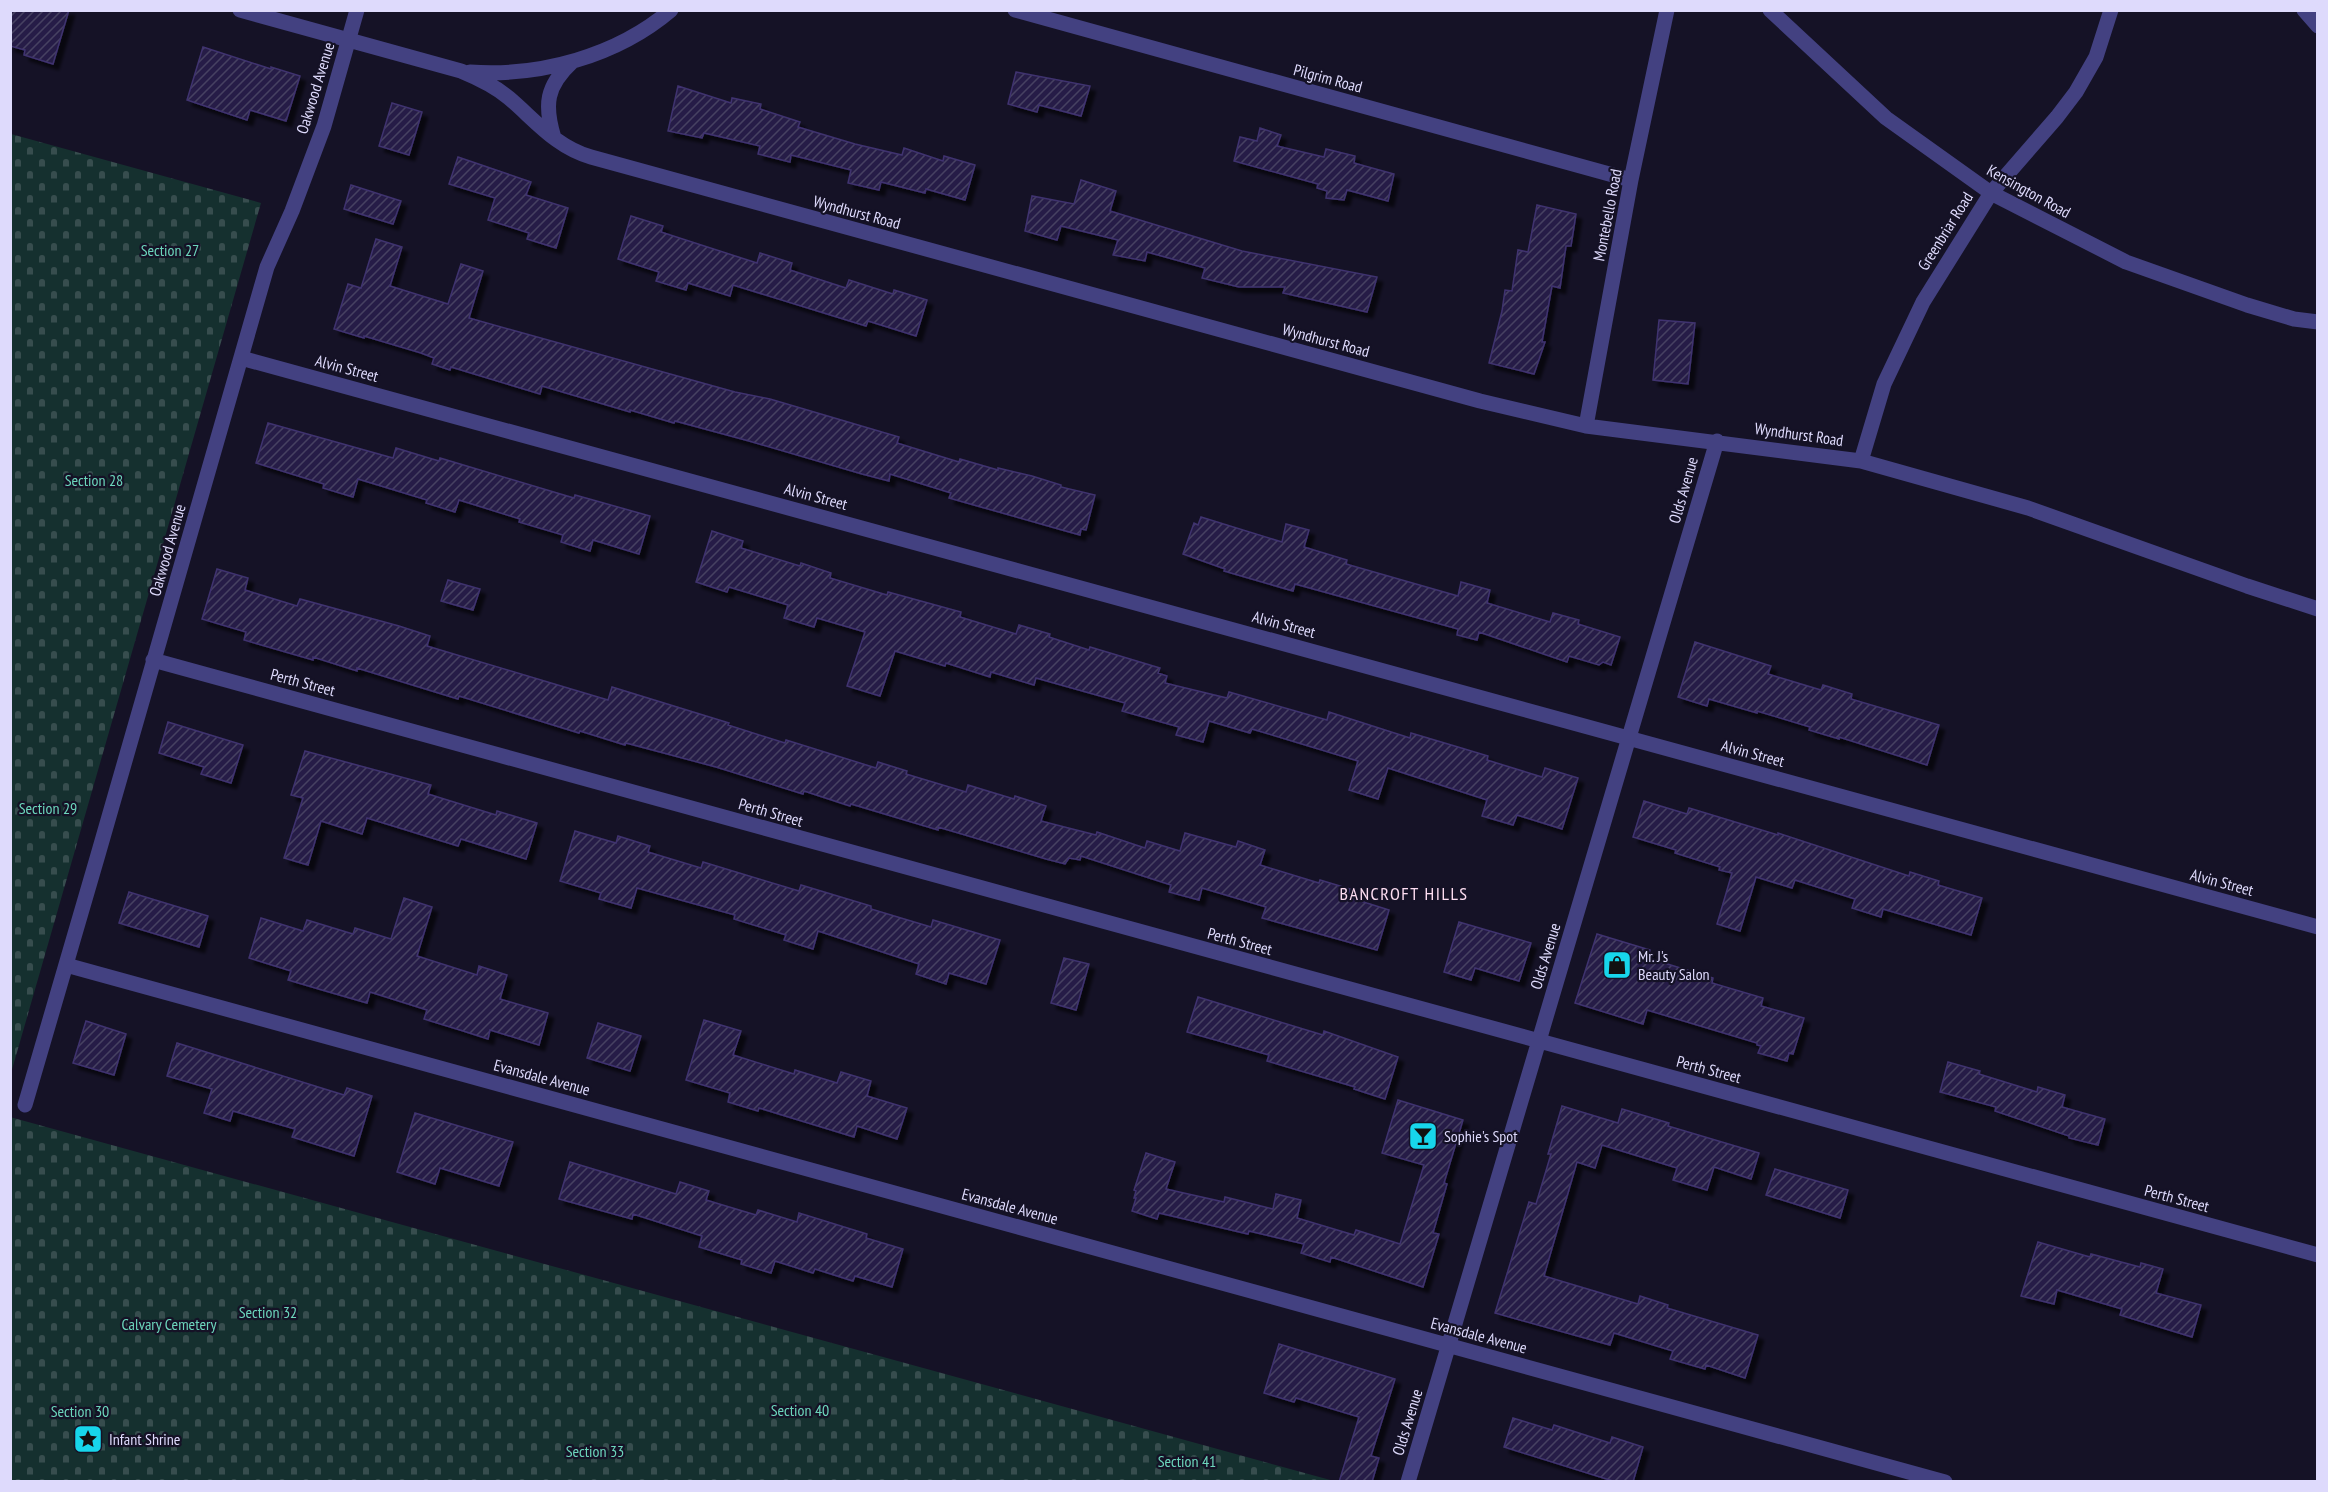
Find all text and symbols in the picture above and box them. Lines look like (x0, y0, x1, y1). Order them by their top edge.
street label: Oakwood Avenue (292, 40, 338, 136)
street label: Pilgrim Road (1291, 59, 1365, 97)
street label: Kensington Road (1984, 160, 2074, 222)
street label: Montebello Road (1588, 167, 1626, 263)
street label: Greenbriar Road (1913, 188, 1977, 274)
street label: Wyndhurst Road (811, 191, 903, 233)
park label: Section 27 (141, 240, 199, 260)
street label: Wyndhurst Road (1280, 319, 1372, 361)
street label: Alvin Street (313, 350, 381, 386)
street label: Wyndhurst Road (1753, 418, 1845, 450)
street label: Olds Avenue (1664, 454, 1702, 526)
park label: Section 28 (65, 470, 123, 490)
street label: Alvin Street (782, 478, 850, 514)
street label: Oakwood Avenue (144, 502, 190, 598)
street label: Alvin Street (1250, 606, 1318, 642)
street label: Perth Street (268, 664, 338, 700)
street label: Alvin Street (1719, 735, 1787, 771)
street label: Perth Street (736, 793, 806, 831)
park label: Section 29 (19, 798, 77, 818)
street label: Alvin Street (2188, 864, 2256, 900)
district label: BANCROFT HILLS (1339, 882, 1469, 905)
street label: Olds Avenue (1525, 920, 1565, 992)
street label: Perth Street (1205, 923, 1275, 959)
place label: Mr. J's Beauty Salon (1638, 946, 1710, 984)
shop icon: Mr. J's Beauty Salon (1601, 949, 1633, 981)
street label: Perth Street (1674, 1051, 1744, 1087)
street label: Evansdale Avenue (492, 1055, 592, 1099)
bar icon: Sophie's Spot (1407, 1120, 1439, 1152)
place label: Sophie's Spot (1444, 1126, 1518, 1146)
street label: Perth Street (2142, 1180, 2212, 1216)
street label: Evansdale Avenue (960, 1184, 1060, 1228)
park label: Section 32 (239, 1302, 297, 1322)
street label: Evansdale Avenue (1429, 1313, 1529, 1357)
park label: Calvary Cemetery (122, 1314, 216, 1334)
street label: Olds Avenue (1387, 1386, 1427, 1458)
park label: Section 40 (771, 1400, 829, 1420)
park label: Section 30 (51, 1401, 109, 1421)
place icon: Infant Shrine (72, 1423, 104, 1455)
place label: Infant Shrine (109, 1429, 180, 1449)
park label: Section 33 (566, 1441, 624, 1461)
park label: Section 41 (1158, 1451, 1216, 1471)

